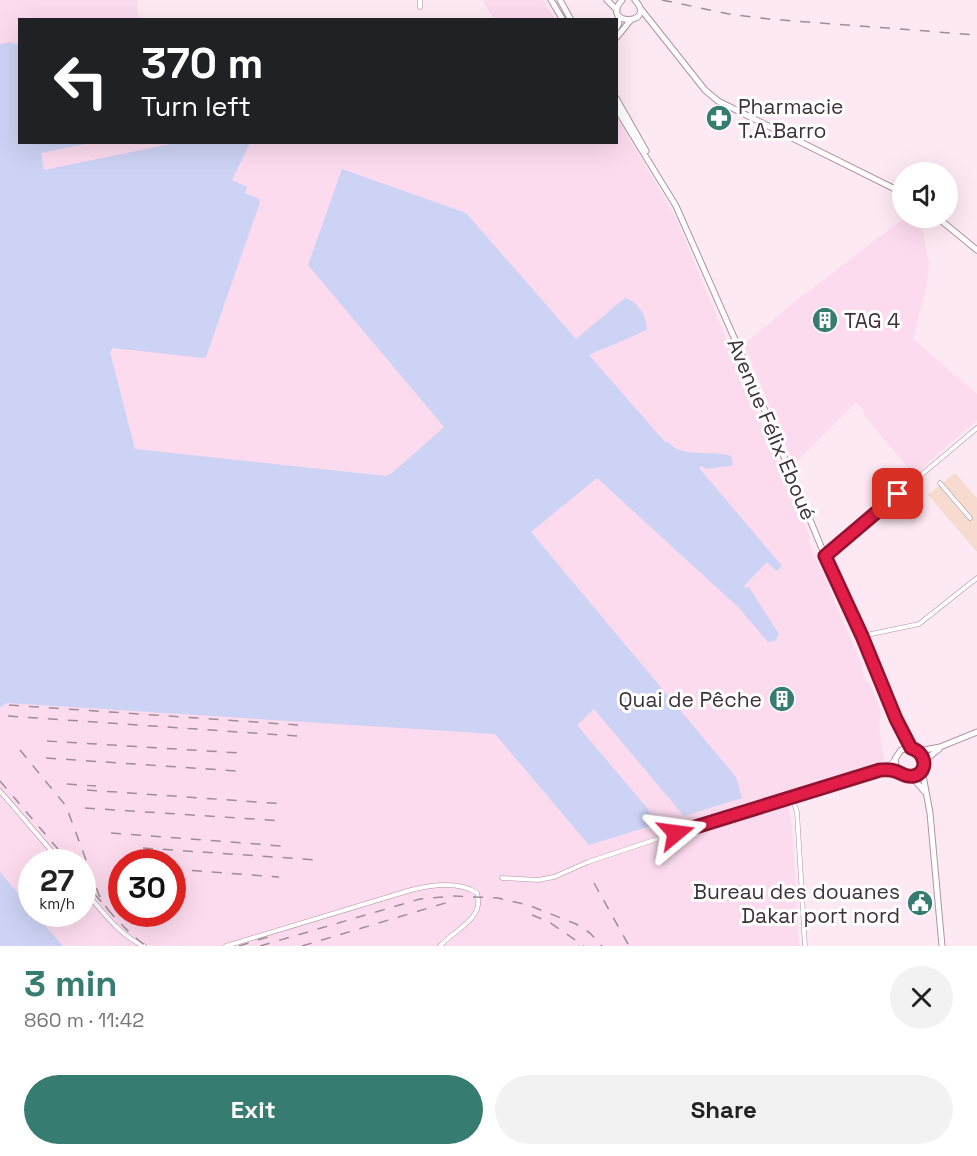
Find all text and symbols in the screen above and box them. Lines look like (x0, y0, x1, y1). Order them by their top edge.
text: 370 m (141, 37, 263, 90)
icon: left (42, 42, 120, 120)
text: Turn left (141, 89, 251, 124)
place label: Pharmacie T.A.Barro (738, 93, 843, 144)
pharmacy icon: Pharmacie T.A.Barro (704, 103, 734, 133)
map controls (892, 162, 958, 228)
button: sound (892, 162, 958, 228)
building icon: TAG 4 (810, 305, 840, 335)
place label: TAG 4 (844, 307, 900, 334)
street label: Avenue Félix Eboué (721, 334, 823, 524)
pin (872, 468, 923, 519)
icon: arrive (881, 477, 914, 510)
building icon: Quai de Pêche (767, 684, 797, 714)
place label: Quai de Pêche (619, 686, 762, 713)
position arrow (644, 801, 708, 865)
speed limit sign: 30 (108, 849, 186, 927)
text: 27 (40, 861, 74, 900)
place label: Bureau des douanes Dakar port nord (693, 878, 900, 929)
public building icon: Bureau des douanes Dakar port nord (905, 888, 935, 918)
text: km/h (39, 894, 75, 913)
text: 3 min (24, 961, 118, 1007)
button: close (890, 966, 953, 1029)
text: 860 m · 11:42 (24, 1007, 144, 1033)
button: Exit (24, 1075, 483, 1144)
button: Share (495, 1075, 953, 1144)

